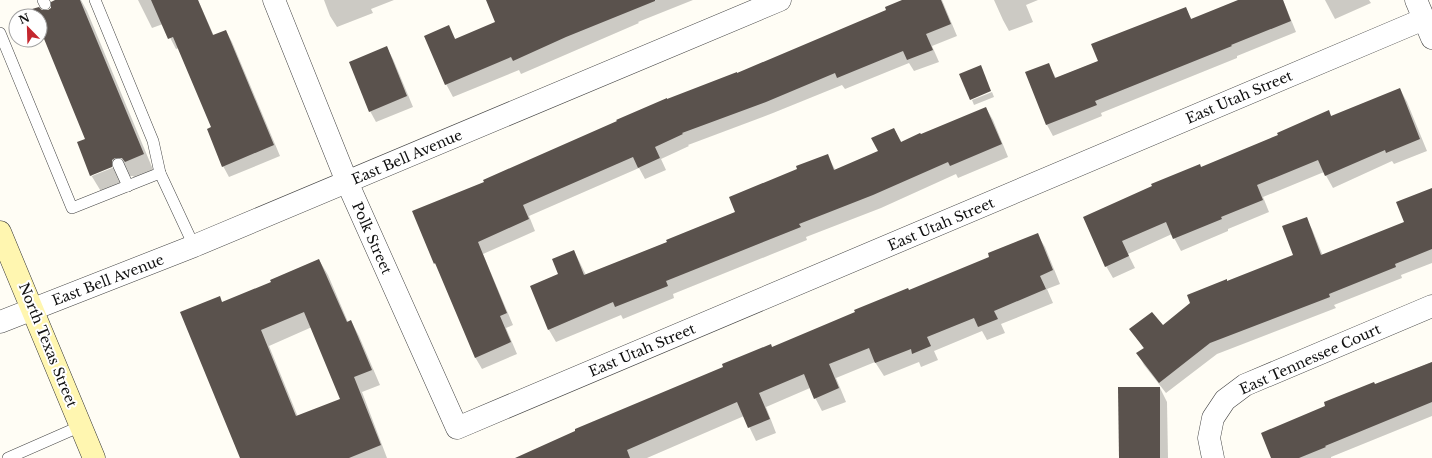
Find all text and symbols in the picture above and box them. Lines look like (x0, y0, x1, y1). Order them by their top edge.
north arrow (8, 8, 48, 48)
text: N (17, 10, 32, 27)
street label: East Utah Street (1183, 66, 1296, 128)
street label: East Bell Avenue (349, 126, 465, 188)
street label: East Utah Street (885, 193, 998, 255)
street label: Polk Street (348, 199, 396, 278)
street label: East Bell Avenue (50, 250, 166, 310)
street label: North Texas Street (15, 280, 82, 411)
street label: East Utah Street (586, 319, 699, 381)
street label: East Tennessee Court (1237, 319, 1384, 398)

